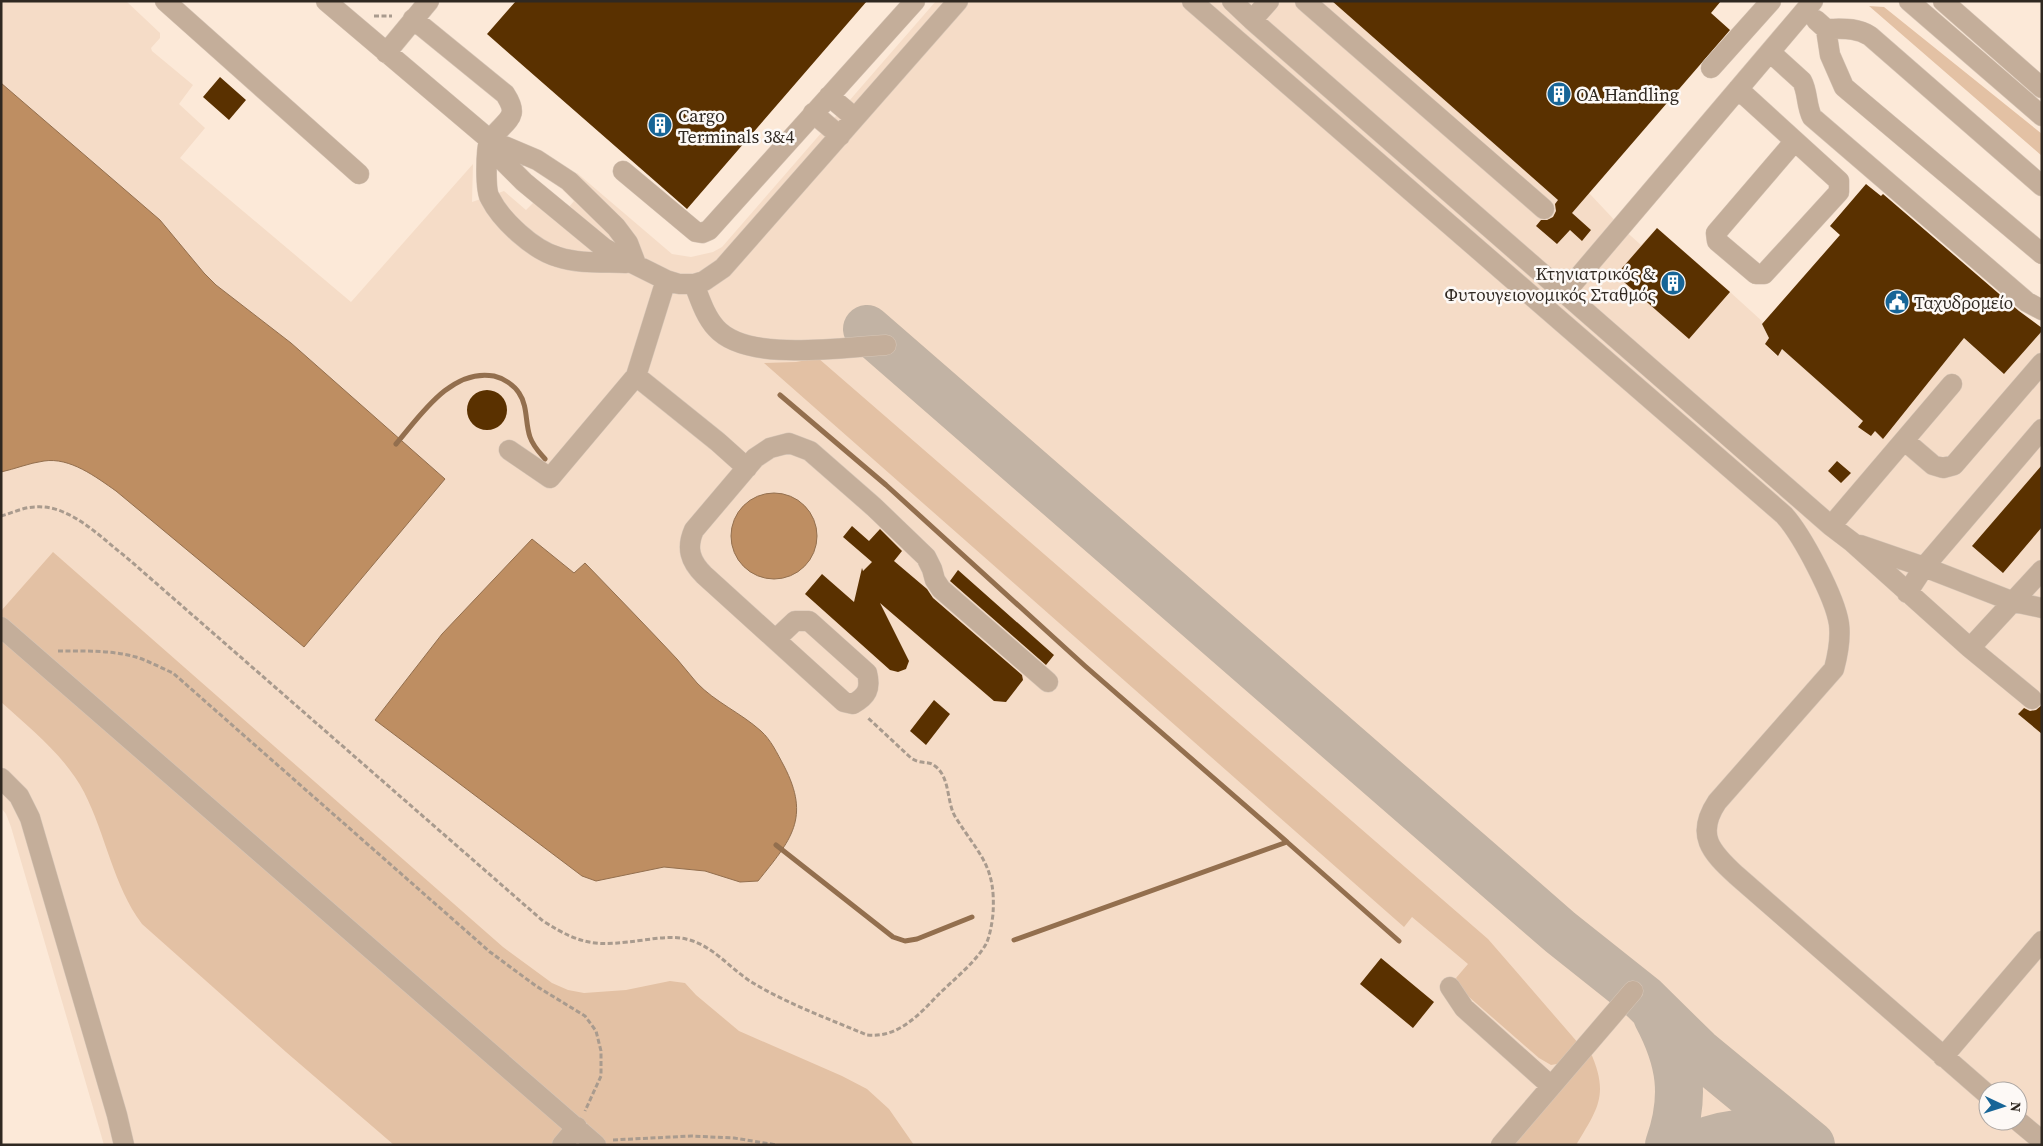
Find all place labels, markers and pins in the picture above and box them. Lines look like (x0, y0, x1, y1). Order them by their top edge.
building icon: OA Handling (1546, 81, 1572, 107)
place label: OA Handling (1576, 82, 1679, 107)
place label: Cargo Terminals 3&4 (678, 103, 794, 149)
building icon: Cargo Terminals 3&4 (647, 112, 673, 138)
place label: Κτηνιατρικός & Φυτουγειονομικός Σταθμός (1445, 261, 1656, 307)
building icon: Κτηνιατρικός & Φυτουγειονομικός Σταθμός (1660, 270, 1686, 296)
public building icon: Ταχυδρομείο (1884, 289, 1910, 315)
place label: Ταχυδρομείο (1914, 290, 2013, 315)

